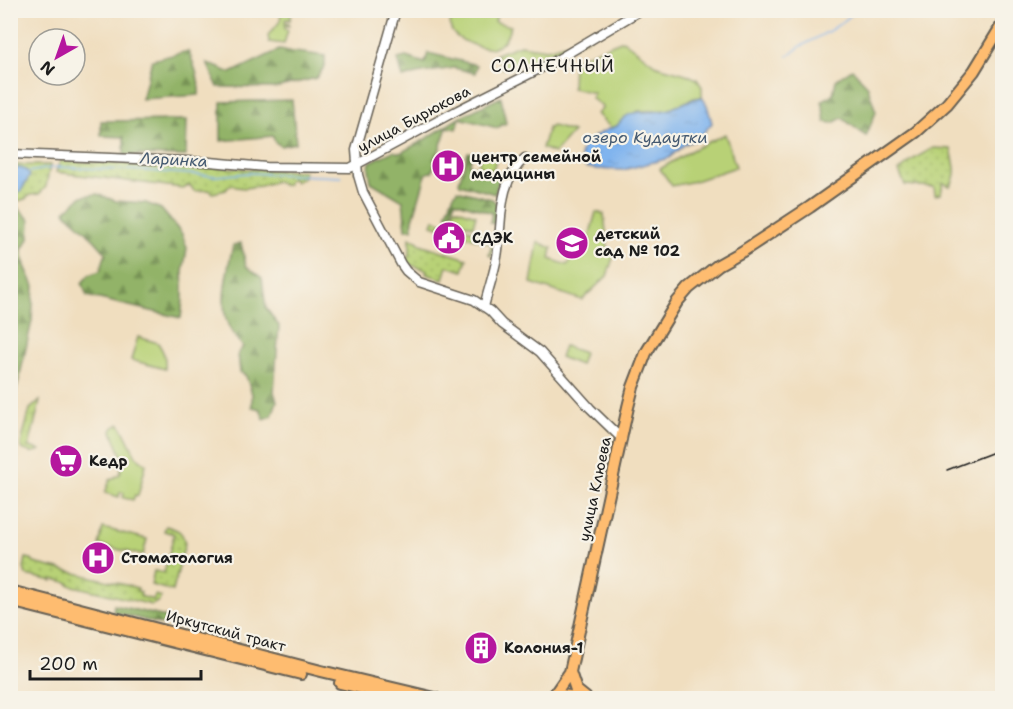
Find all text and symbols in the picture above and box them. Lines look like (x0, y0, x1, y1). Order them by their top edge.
north arrow (27, 27, 87, 87)
district label: СОЛНЕЧНЫЙ (491, 54, 615, 78)
text: N (36, 56, 59, 80)
street label: улица Бирюкова (354, 81, 474, 157)
water label: озеро Кудаутки (582, 127, 708, 148)
water label: Ларинка (139, 147, 208, 172)
place label: центр семейной медицины (471, 147, 602, 184)
hospital icon: центр семейной медицины (430, 148, 466, 184)
public building icon: СДЭК (431, 220, 467, 256)
place label: детский сад № 102 (595, 224, 680, 261)
school or university icon: детский сад № 102 (554, 225, 590, 261)
place label: СДЭК (472, 228, 514, 248)
street label: улица Клюева (574, 434, 616, 543)
supermarket icon: Кедр (48, 443, 84, 479)
place label: Кедр (89, 451, 127, 471)
hospital icon: Стоматология (80, 540, 116, 576)
place label: Стоматология (121, 548, 233, 568)
street label: Иркутский тракт (164, 605, 288, 657)
building icon: Колония-1 (463, 630, 499, 666)
place label: Колония-1 (504, 638, 583, 658)
scale bar (30, 643, 201, 681)
text: 200 m (39, 652, 98, 676)

